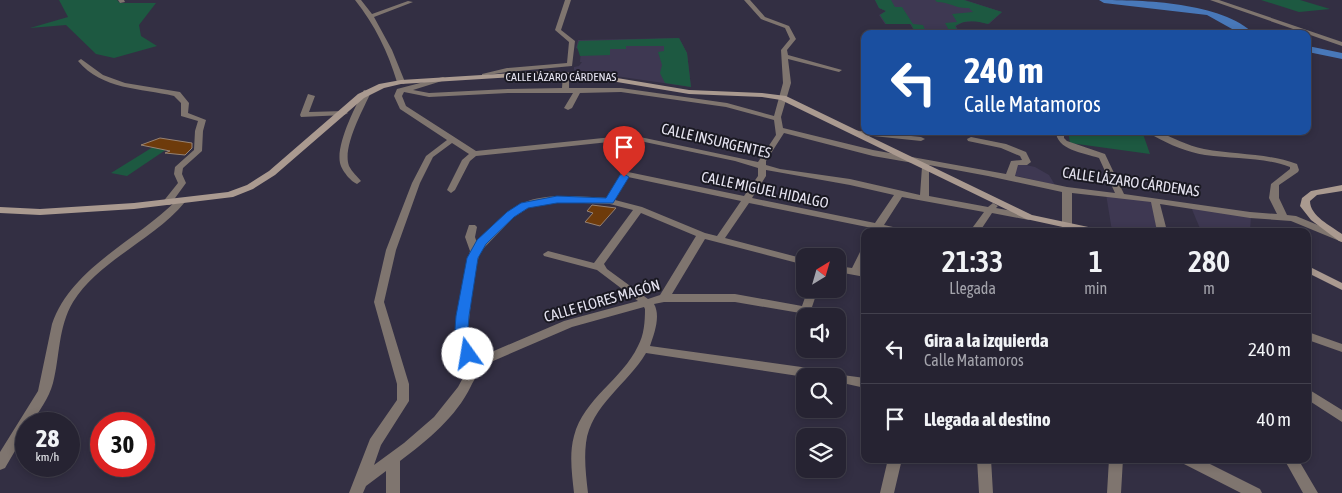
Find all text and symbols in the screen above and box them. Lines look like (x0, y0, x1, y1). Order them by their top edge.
icon: left (881, 50, 946, 115)
text: 240 m (964, 50, 1043, 90)
street label: CALLE LÁZARO CÁRDENAS (506, 70, 616, 84)
text: Calle Matamoros (964, 91, 1101, 117)
street label: CALLE INSURGENTES (660, 120, 772, 161)
pin (603, 126, 645, 177)
icon: arrive (610, 133, 638, 161)
street label: CALLE LÁZARO CÁRDENAS (1061, 163, 1201, 200)
street label: CALLE MIGUEL HIDALGO (700, 168, 830, 211)
text: 21:33 (942, 244, 1003, 278)
text: 1 (1089, 244, 1103, 278)
text: 280 (1188, 244, 1230, 278)
north arrow (796, 248, 846, 298)
map controls (796, 248, 846, 478)
street label: CALLE FLORES MAGÓN (542, 276, 662, 325)
text: Llegada (949, 279, 996, 297)
text: min (1084, 279, 1107, 297)
text: m (1203, 279, 1215, 297)
button: sound (796, 308, 846, 358)
position arrow (441, 327, 493, 379)
text: Gira a la izquierda (924, 329, 1049, 351)
icon: left (881, 335, 909, 363)
text: 240 m (1248, 338, 1291, 360)
text: Calle Matamoros (924, 351, 1024, 369)
button: search (796, 368, 846, 418)
icon: arrive (881, 405, 909, 433)
text: Llegada al destino (924, 408, 1051, 430)
text: 40 m (1257, 408, 1291, 430)
speed limit sign: 30 (90, 412, 155, 477)
text: 28 (36, 424, 59, 452)
button: layers (796, 428, 846, 478)
text: km/h (36, 450, 59, 464)

